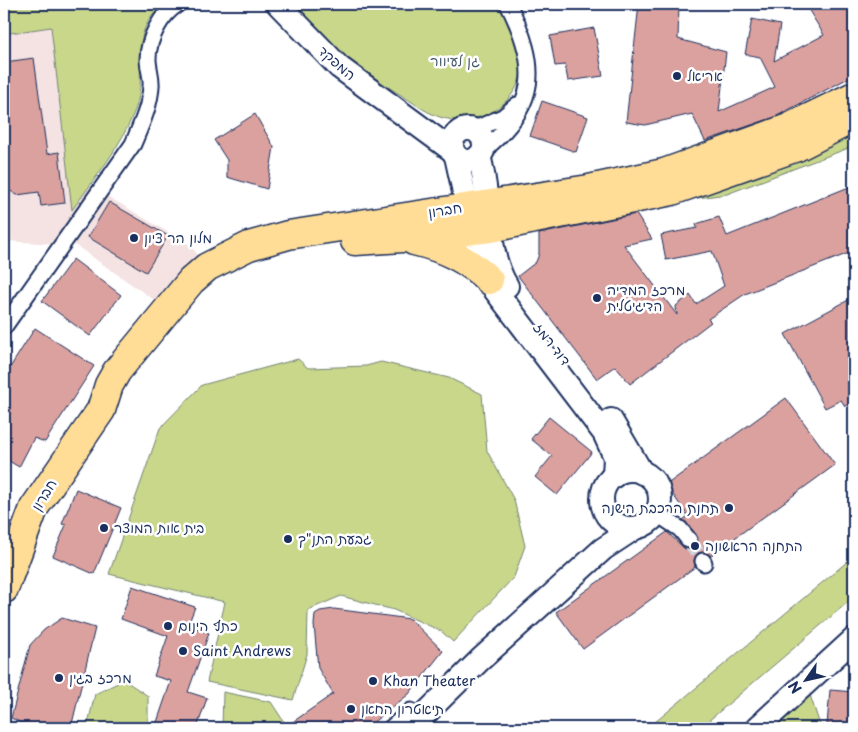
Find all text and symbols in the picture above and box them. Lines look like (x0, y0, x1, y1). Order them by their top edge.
street label: המפקד (314, 40, 361, 85)
park label: גן לעיוור (430, 50, 480, 71)
place label: אריאל (687, 65, 723, 86)
marker: אריאל (671, 70, 683, 82)
street label: חברון (427, 196, 463, 223)
place label: מלון הר ציון (144, 227, 212, 248)
marker: מלון הר ציון (128, 232, 140, 244)
place label: מרכז המדיה הדיגיטלית (606, 279, 685, 316)
marker: מרכז המדיה הדיגיטלית (591, 292, 603, 304)
street label: דוד רמז (529, 318, 576, 370)
street label: חברון (26, 475, 61, 515)
place label: תחנת הרכבת הישנה (602, 497, 719, 518)
marker: תחנת הרכבת הישנה (723, 502, 735, 514)
place label: בית אות המוצר (114, 517, 204, 538)
marker: בית אות המוצר (98, 522, 110, 534)
place label: גבעת התנ"ך (298, 528, 372, 549)
marker: גבעת התנ"ך (282, 533, 294, 545)
place label: התחנה הראשונה (705, 535, 803, 556)
marker: התחנה הראשונה (689, 540, 701, 552)
place label: כתף הינום (178, 615, 238, 636)
marker: כתף הינום (162, 620, 174, 632)
place label: Saint Andrews (193, 640, 291, 661)
marker: Saint Andrews (177, 645, 189, 657)
north arrow (780, 654, 830, 704)
place label: מרכז בגין (69, 667, 132, 688)
place label: Khan Theater (383, 670, 476, 691)
marker: מרכז בגין (53, 672, 65, 684)
marker: Khan Theater (367, 675, 379, 687)
text: N (783, 677, 807, 698)
place label: תיאטרון החאן (361, 698, 444, 719)
marker: תיאטרון החאן (345, 703, 357, 715)

